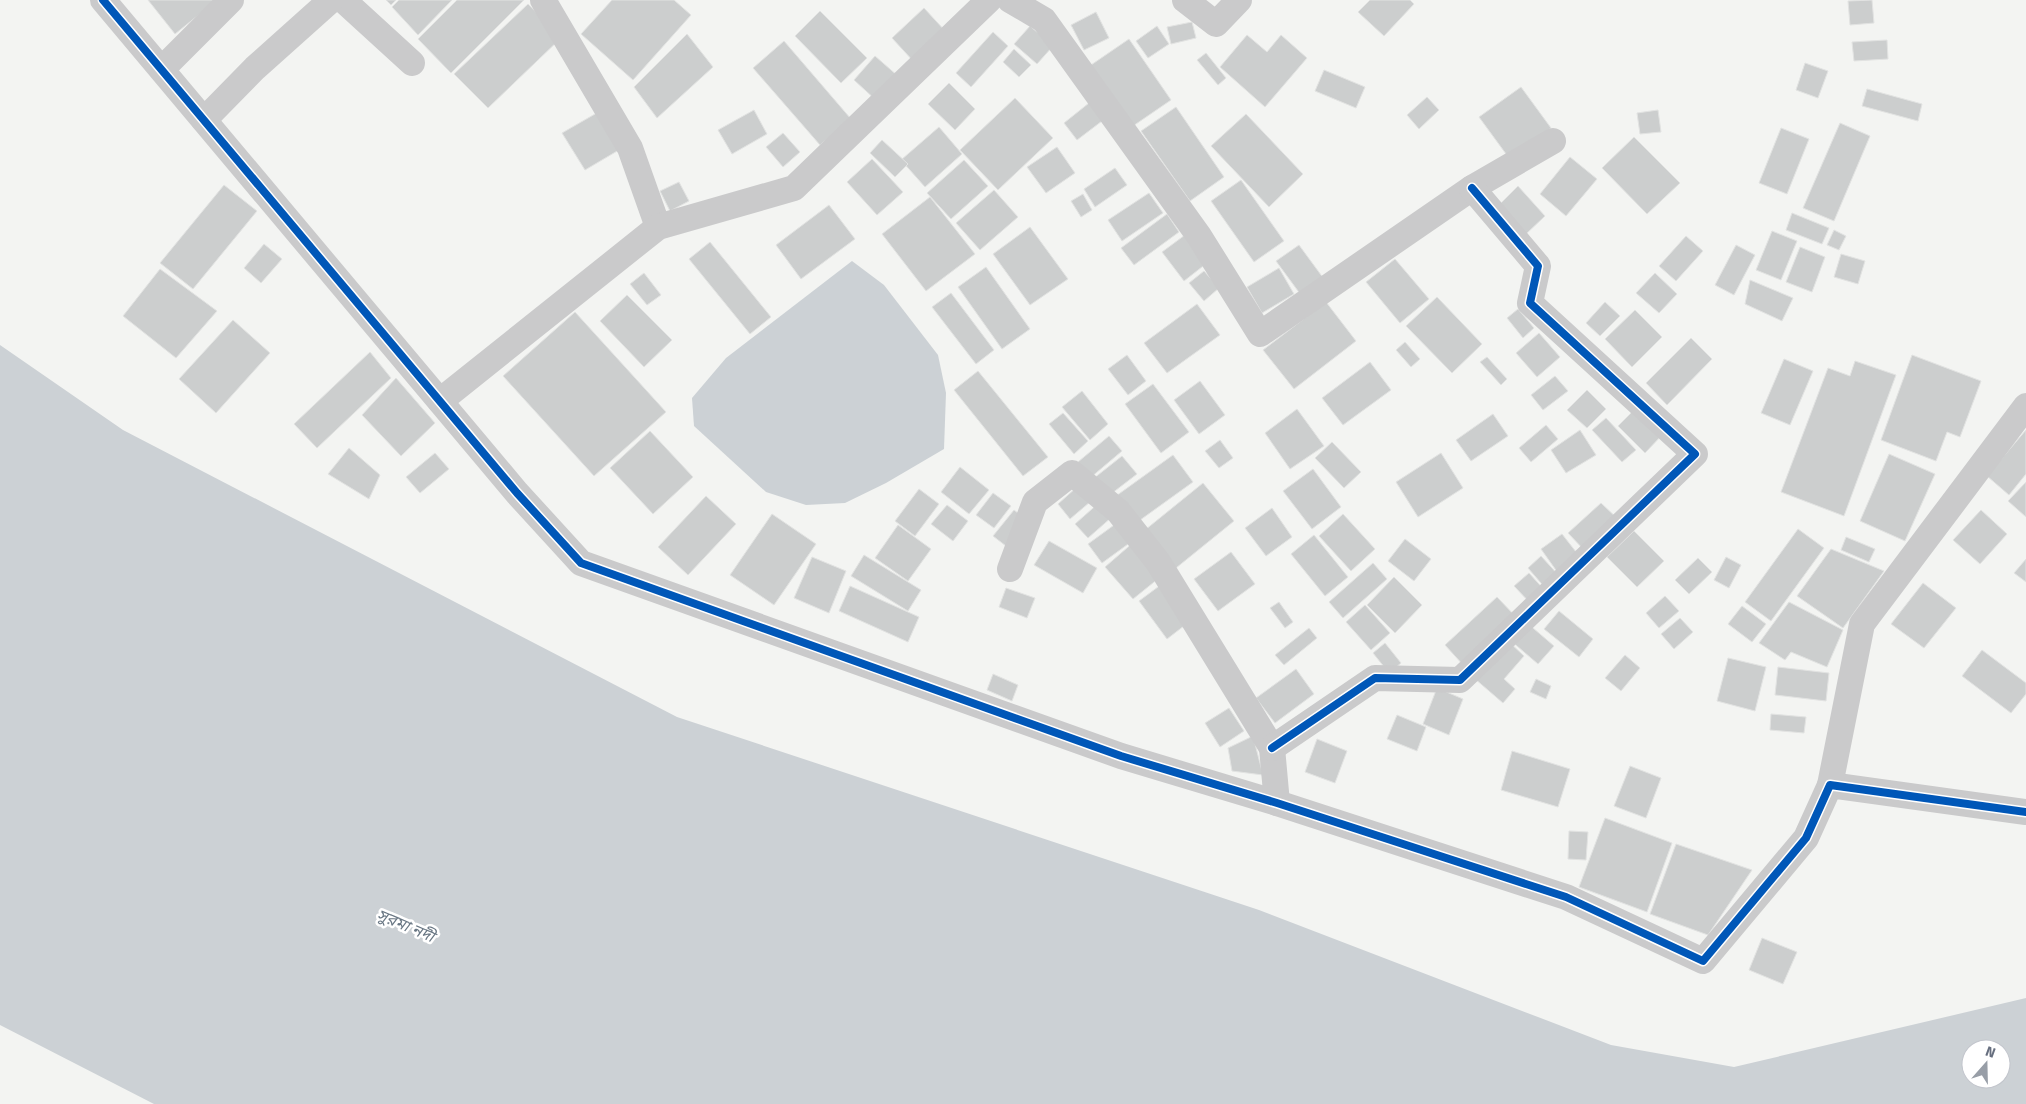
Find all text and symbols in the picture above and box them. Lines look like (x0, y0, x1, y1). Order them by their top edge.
water label: সুরমা নদী (374, 905, 440, 947)
north arrow (1961, 1039, 2011, 1089)
text: N (1983, 1043, 1998, 1062)

